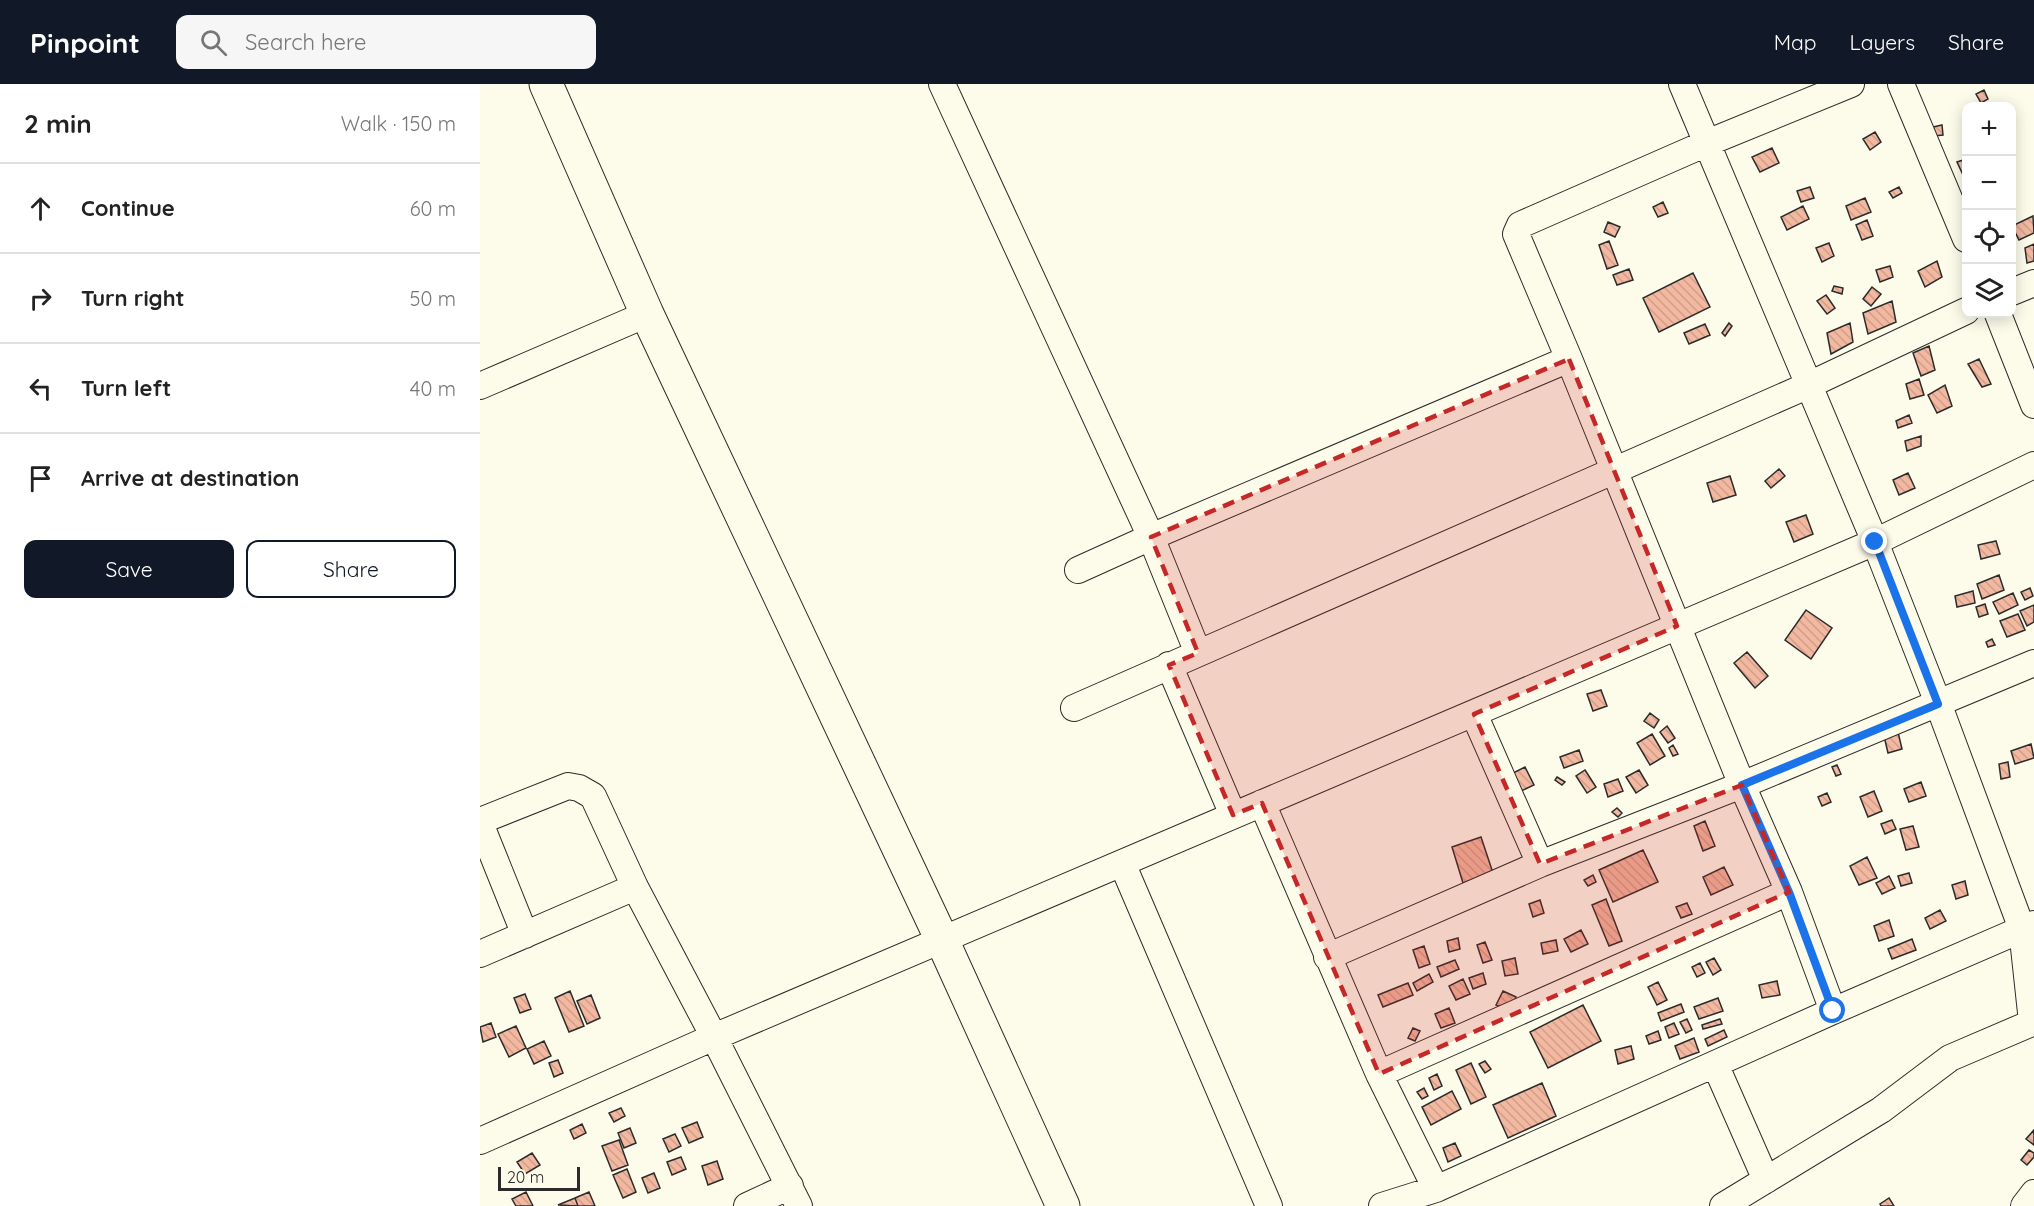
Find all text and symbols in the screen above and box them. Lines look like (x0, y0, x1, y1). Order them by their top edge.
search box (176, 15, 596, 69)
text: Pinpoint (30, 25, 140, 60)
icon: search (197, 26, 230, 59)
text: Search here (245, 28, 366, 56)
text: Map (1774, 29, 1817, 55)
text: Layers (1850, 29, 1915, 55)
text: Share (1948, 29, 2004, 55)
map controls (1962, 102, 2016, 318)
button: + (1962, 102, 2016, 156)
text: 2 min (24, 107, 92, 140)
text: Walk · 150 m (341, 111, 456, 136)
button: − (1962, 156, 2016, 210)
icon: ahead (24, 192, 57, 225)
text: Continue (81, 194, 175, 222)
text: 60 m (410, 196, 456, 221)
button: locate (1962, 210, 2016, 264)
button: layers (1962, 264, 2016, 318)
icon: right (24, 282, 57, 315)
text: Turn right (81, 284, 185, 312)
text: 50 m (410, 286, 456, 311)
icon: left (24, 372, 57, 405)
text: Turn left (81, 374, 171, 402)
text: 40 m (410, 376, 456, 401)
icon: arrive (24, 462, 57, 495)
text: Arrive at destination (81, 464, 299, 492)
route end (1861, 528, 1887, 554)
button: Save (24, 540, 234, 598)
button: Share (246, 540, 456, 598)
route start (1819, 997, 1845, 1023)
scale bar (498, 1164, 580, 1192)
text: 20 m (507, 1167, 544, 1187)

